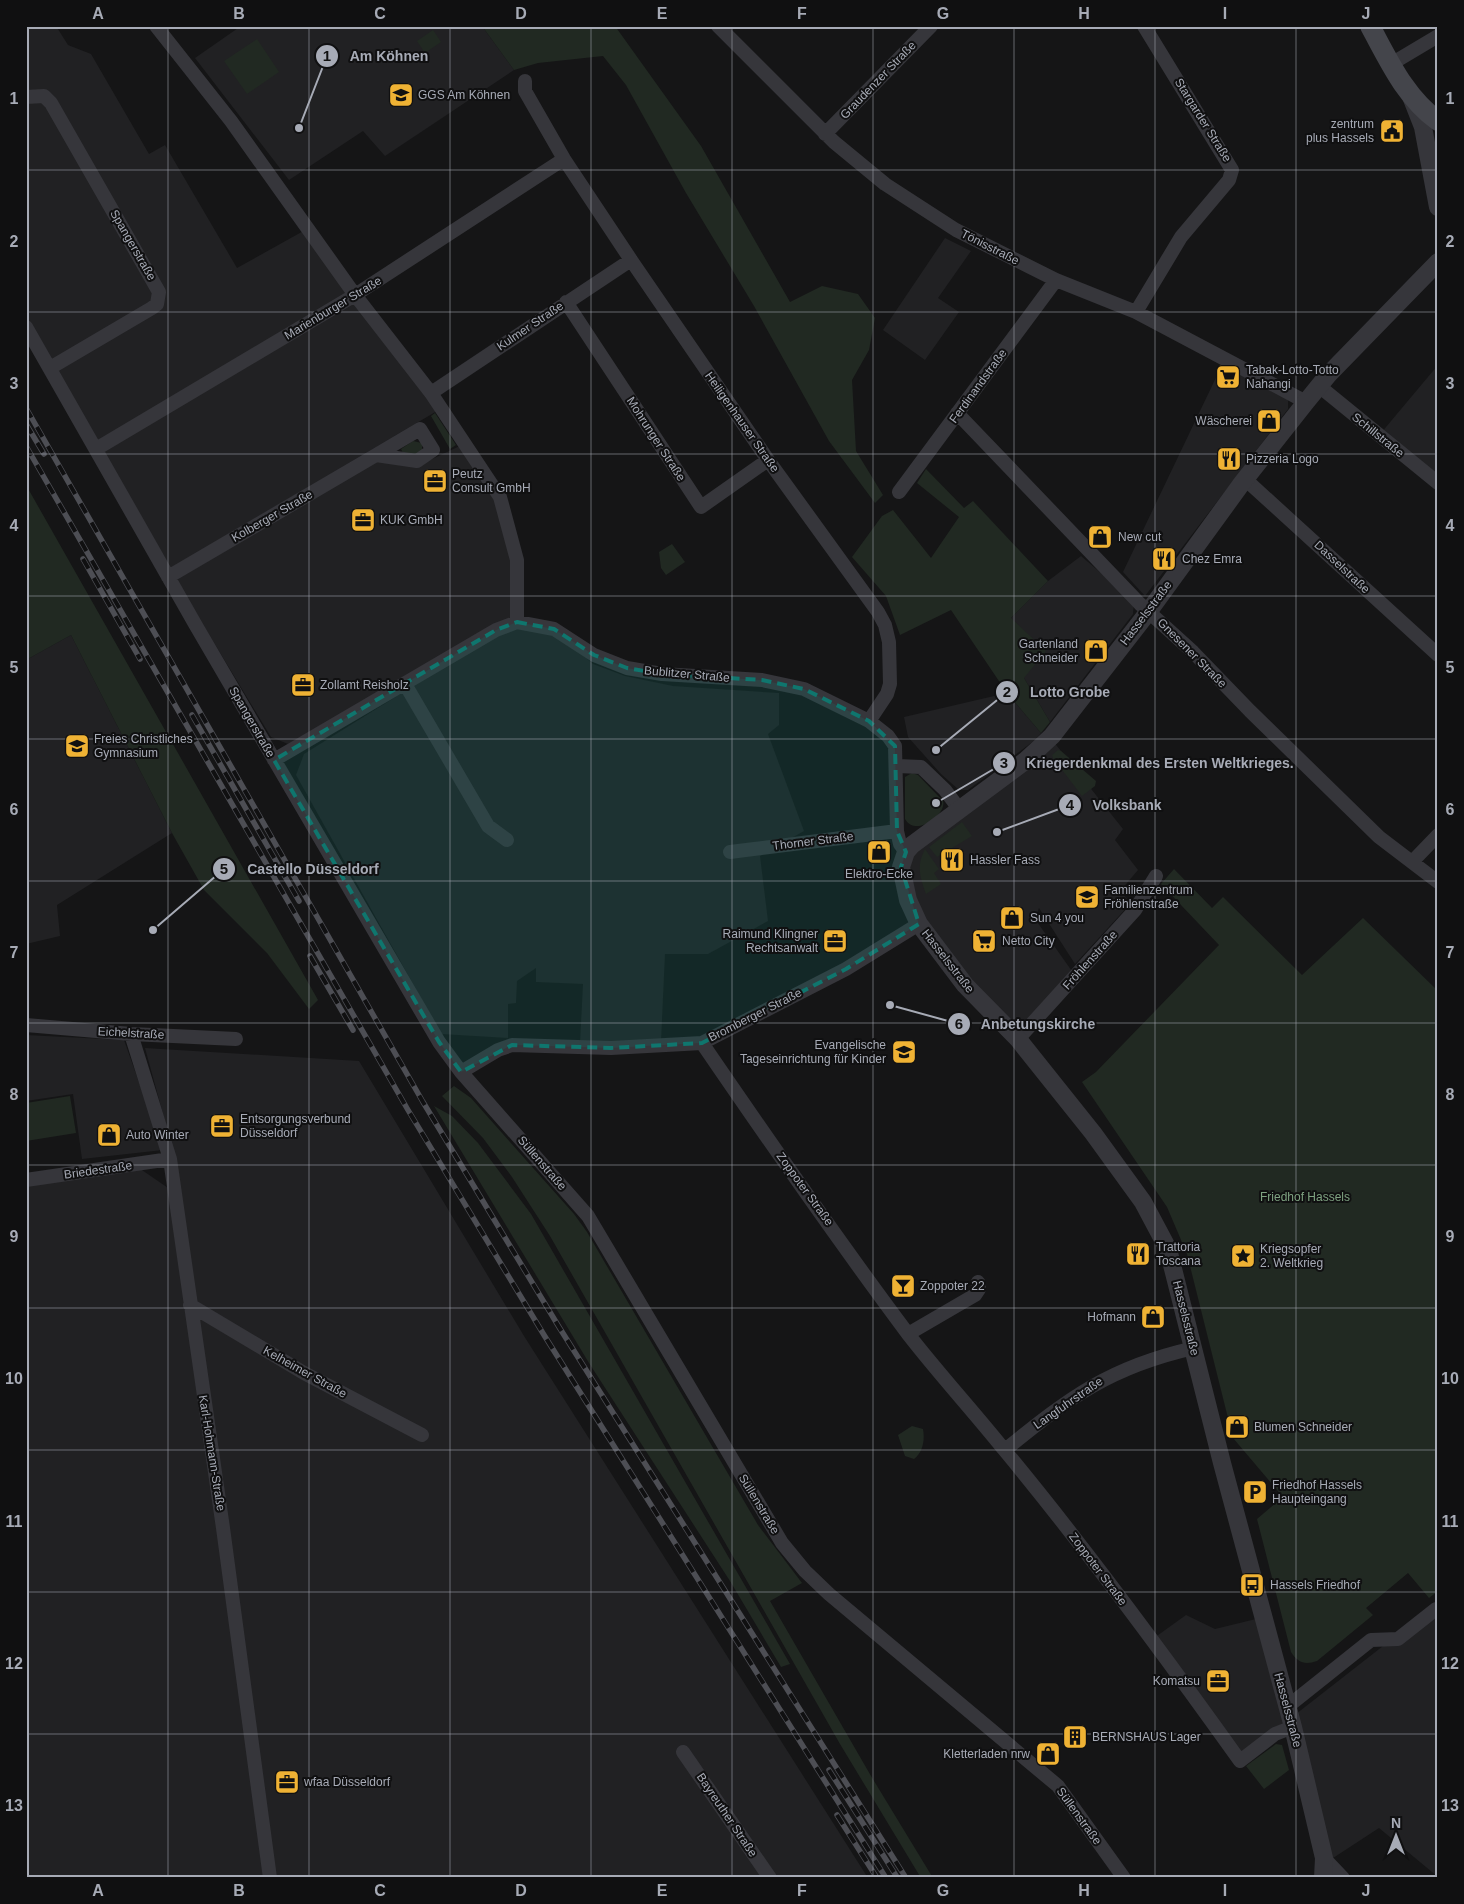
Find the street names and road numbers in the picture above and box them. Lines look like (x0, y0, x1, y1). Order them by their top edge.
street label: Graudenzer Straße (837, 38, 919, 122)
street label: Stargarder Straße (1172, 76, 1235, 165)
street label: Spangerstraße (107, 207, 159, 283)
street label: Tönisstraße (959, 226, 1022, 268)
street label: Marienburger Straße (282, 273, 384, 343)
street label: Kulmer Straße (494, 298, 566, 353)
street label: Ferdinandstraße (946, 346, 1010, 426)
street label: Heiligenhauser Straße (702, 369, 782, 475)
street label: Mohrunger Straße (624, 394, 689, 484)
street label: Schillstraße (1349, 410, 1407, 460)
street label: Kolberger Straße (229, 487, 315, 545)
street label: Dasselstraße (1311, 538, 1373, 596)
street label: Hasselsstraße (1117, 578, 1175, 648)
street label: Gnesener Straße (1155, 616, 1230, 691)
street label: Bublitzer Straße (644, 663, 731, 685)
street label: Spangerstraße (226, 684, 278, 760)
street label: Thorner Straße (772, 829, 855, 853)
street label: Hasselsstraße (919, 926, 977, 996)
street label: Fröhlenstraße (1060, 927, 1120, 992)
street label: Bromberger Straße (706, 985, 804, 1045)
street label: Eichelstraße (97, 1024, 165, 1042)
street label: Süllenstraße (515, 1133, 570, 1193)
street label: Zoppoter Straße (774, 1150, 837, 1229)
street label: Briedestraße (63, 1158, 133, 1182)
street label: Hasselsstraße (1170, 1279, 1202, 1357)
street label: Kelheimer Straße (261, 1343, 350, 1401)
street label: Langfuhrstraße (1031, 1374, 1106, 1432)
street label: Karl-Hohmann-Straße (196, 1394, 228, 1512)
street label: Süllenstraße (736, 1472, 783, 1537)
street label: Zoppoter Straße (1066, 1530, 1130, 1608)
street label: Hasselsstraße (1271, 1671, 1305, 1749)
street label: Bayreuther Straße (694, 1770, 760, 1860)
street label: Süllenstraße (1054, 1785, 1105, 1848)

